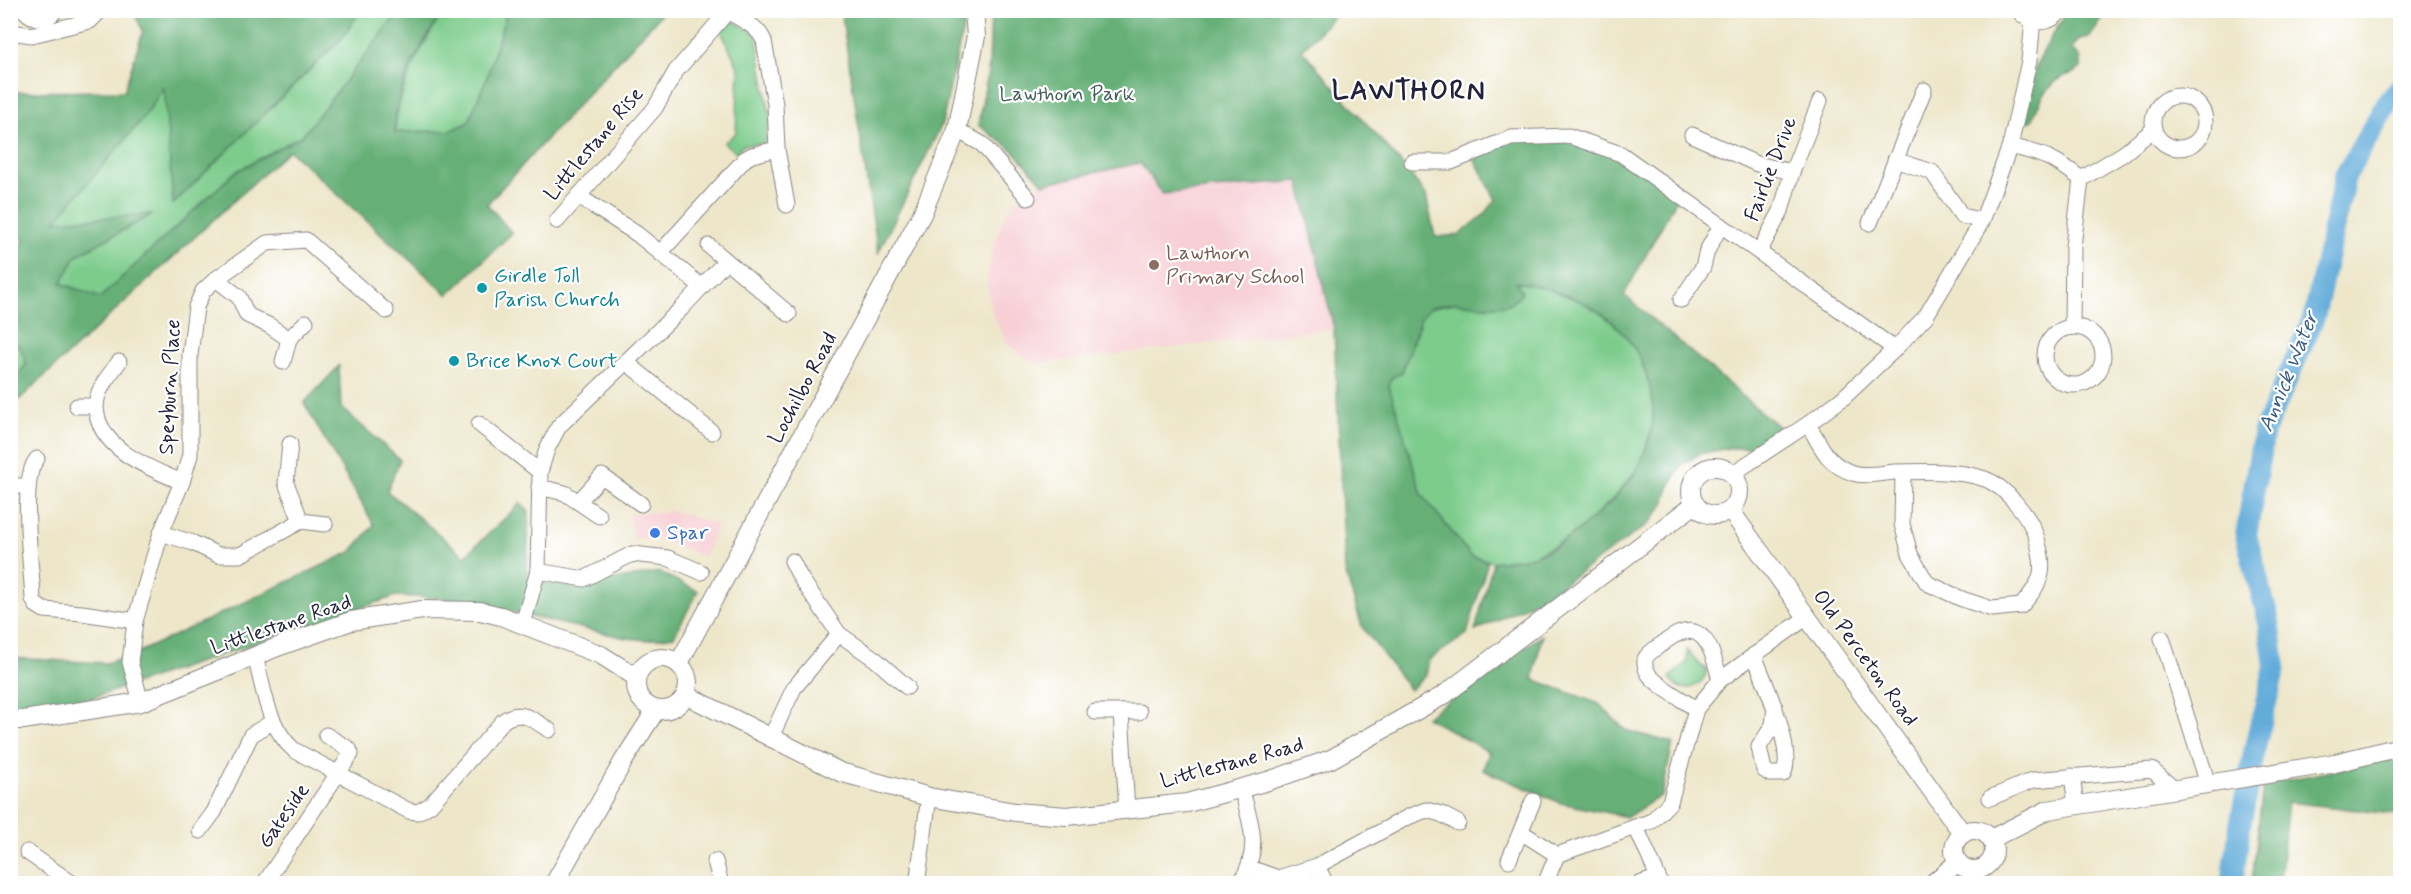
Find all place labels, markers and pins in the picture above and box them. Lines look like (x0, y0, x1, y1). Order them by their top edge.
place label: Lawthorn Primary School (1166, 239, 1305, 291)
marker: Lawthorn Primary School (1147, 258, 1161, 272)
place label: Girdle Toll Parish Church (494, 262, 620, 314)
marker: Girdle Toll Parish Church (475, 281, 489, 295)
place label: Brice Knox Court (466, 347, 617, 375)
marker: Brice Knox Court (447, 354, 461, 368)
place label: Spar (667, 519, 709, 547)
marker: Spar (648, 526, 662, 540)

